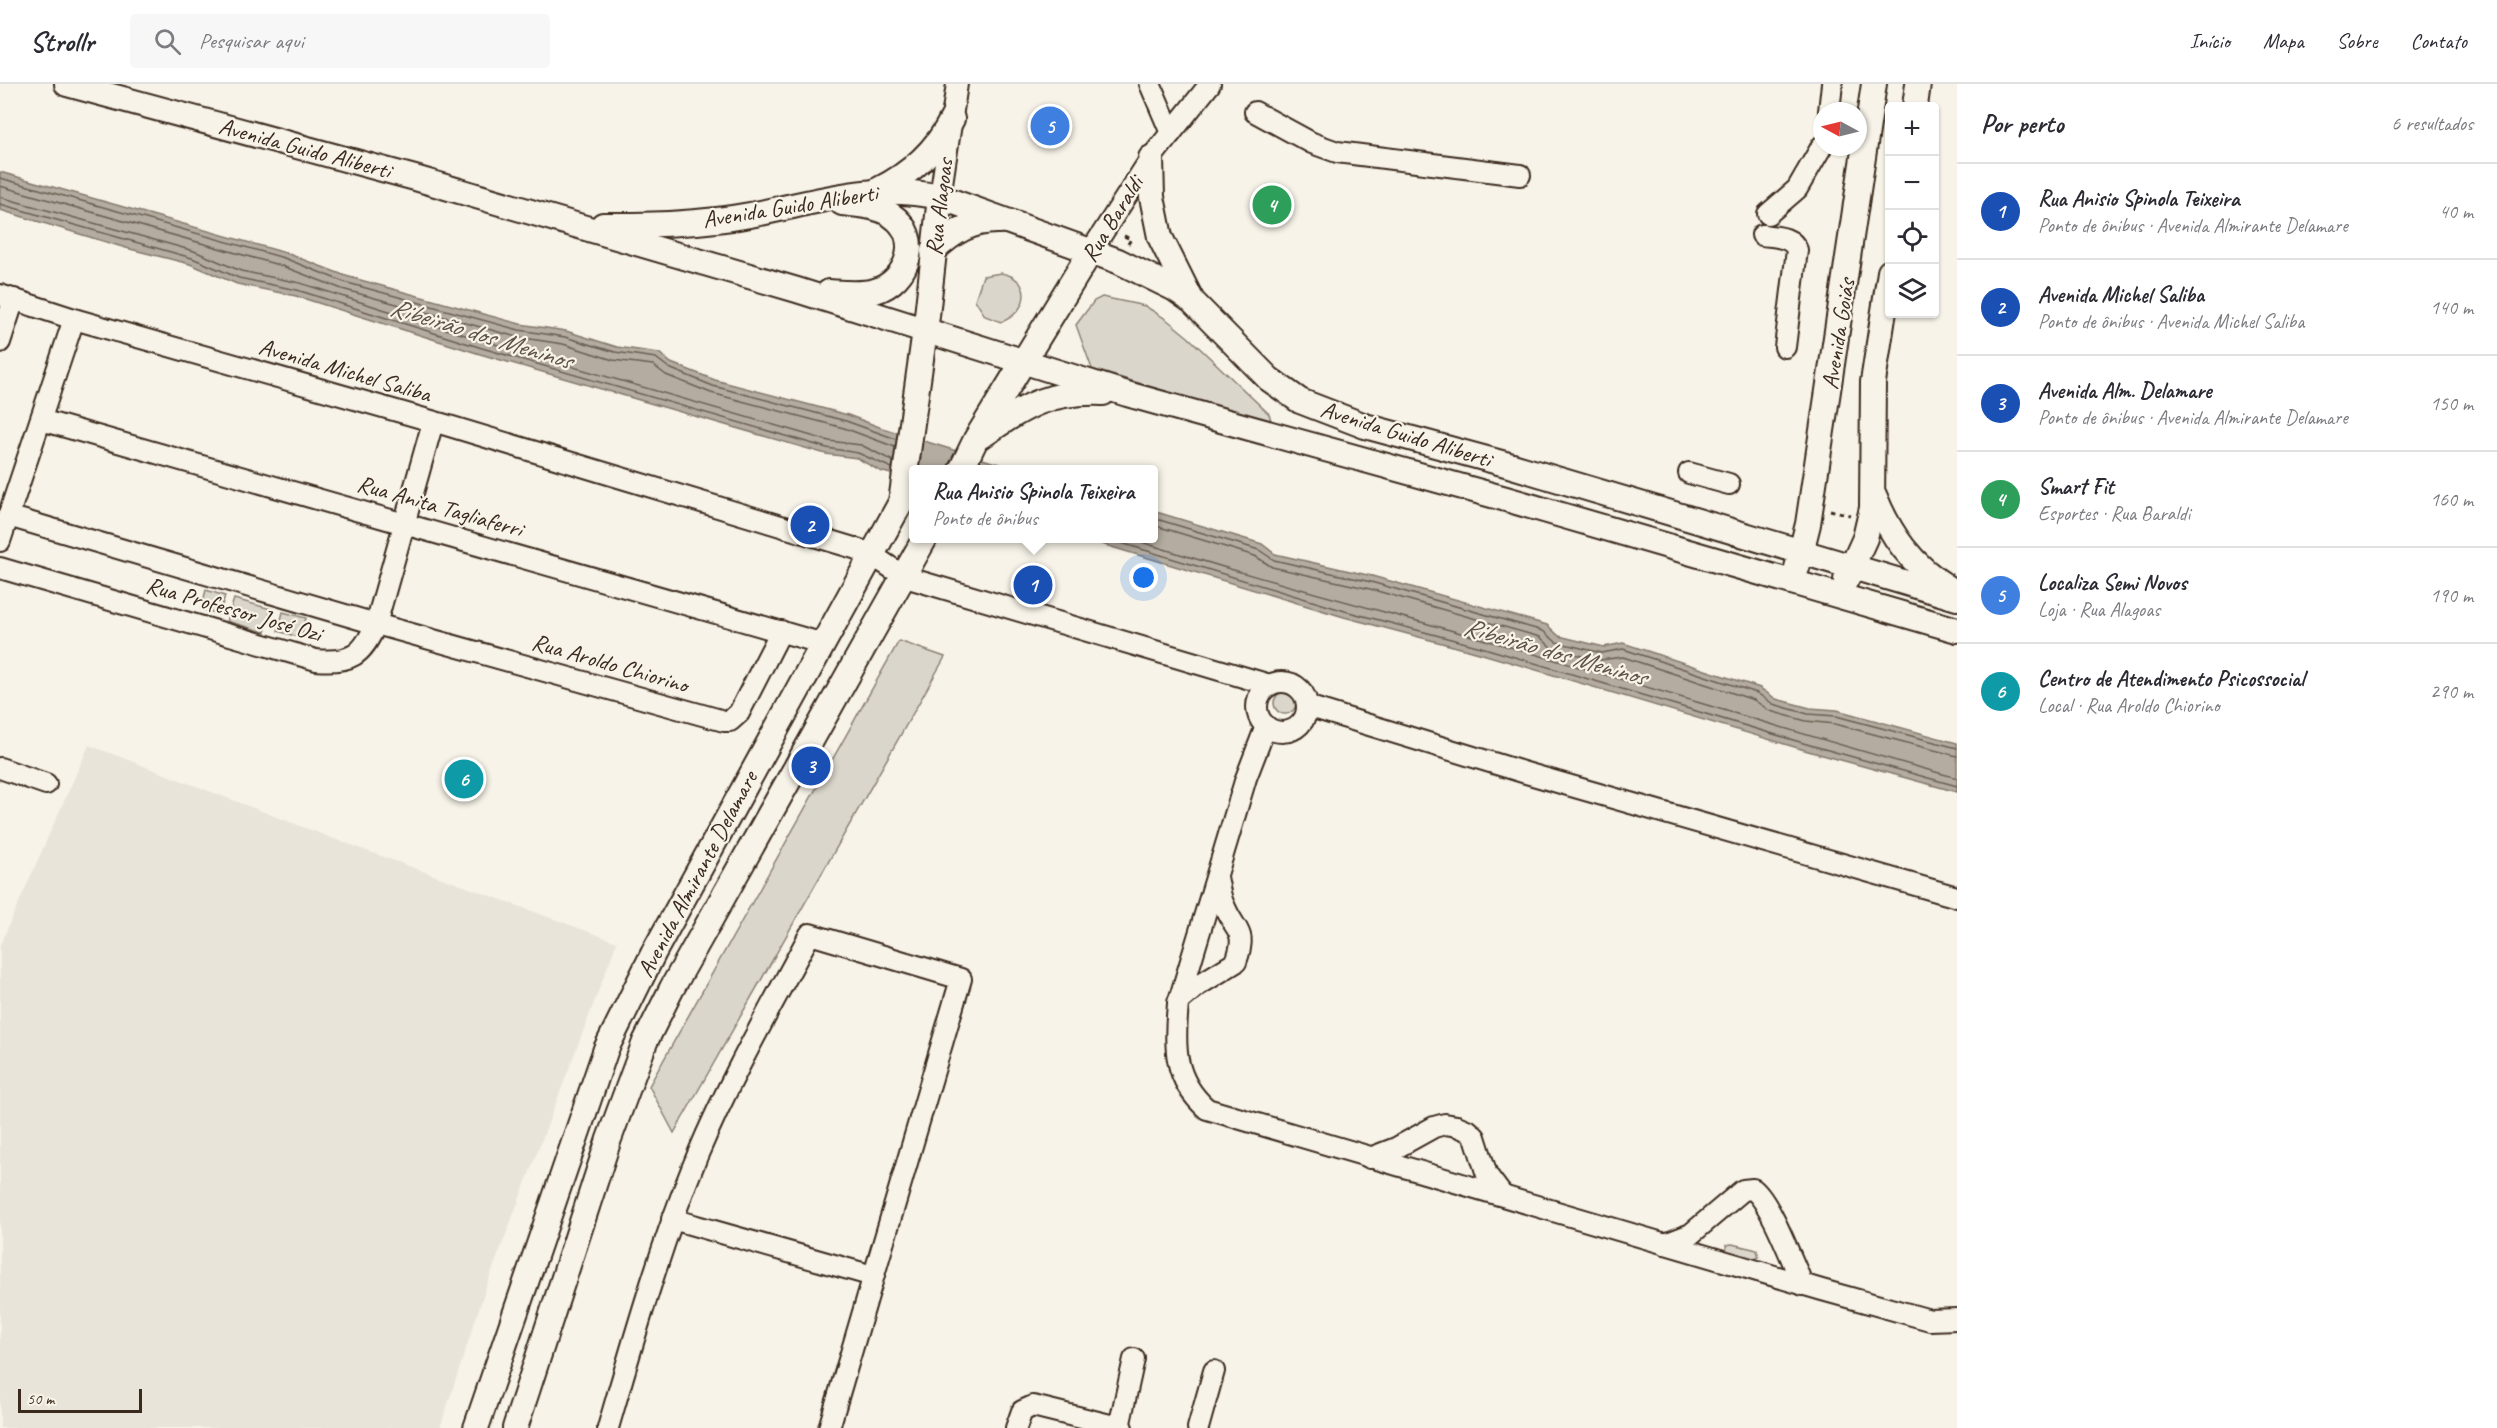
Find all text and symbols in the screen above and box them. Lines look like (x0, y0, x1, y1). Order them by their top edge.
search box (130, 14, 550, 68)
text: Strollr (30, 24, 94, 59)
icon: search (151, 25, 184, 58)
text: Pesquisar aqui (199, 27, 304, 55)
text: Início (2190, 28, 2230, 54)
text: Mapa (2263, 28, 2304, 54)
text: Sobre (2337, 28, 2377, 54)
text: Contato (2410, 28, 2467, 54)
north arrow (1813, 102, 1867, 156)
map controls (1885, 102, 1939, 318)
button: + (1885, 102, 1939, 156)
pin: 5 (1030, 104, 1070, 148)
text: Por perto (1981, 107, 2063, 140)
street label: Avenida Guido Aliberti (216, 111, 398, 186)
text: 6 resultados (2391, 111, 2473, 136)
street label: Rua Alagoas (918, 155, 960, 257)
button: − (1885, 156, 1939, 210)
street label: Rua Baraldi (1074, 168, 1151, 267)
street label: Avenida Guido Aliberti (700, 177, 883, 235)
pin: 4 (1252, 182, 1292, 228)
text: Rua Anisio Spinola Teixeira (2038, 185, 2240, 213)
text: 1 (1996, 199, 2005, 224)
text: 40 m (2439, 199, 2473, 224)
button: locate (1885, 210, 1939, 264)
text: Ponto de ônibus · Avenida Almirante Delamare (2038, 213, 2348, 238)
button: layers (1885, 264, 1939, 318)
street label: Avenida Goiás (1814, 274, 1862, 391)
text: Avenida Michel Saliba (2038, 281, 2204, 309)
water label: Ribeirão dos Meninos (386, 290, 579, 378)
text: 2 (1996, 295, 2005, 320)
text: 140 m (2430, 295, 2473, 320)
text: Ponto de ônibus · Avenida Michel Saliba (2038, 309, 2304, 334)
street label: Avenida Michel Saliba (256, 331, 436, 409)
text: Avenida Alm. Delamare (2038, 377, 2211, 405)
text: 3 (1996, 391, 2005, 416)
text: 150 m (2430, 391, 2473, 416)
street label: Avenida Guido Aliberti (1317, 394, 1498, 475)
text: Ponto de ônibus · Avenida Almirante Delamare (2038, 405, 2348, 430)
popup (909, 465, 1158, 543)
street label: Rua Anita Tagliaferri (354, 468, 530, 545)
text: Smart Fit (2038, 473, 2114, 501)
text: Rua Anisio Spinola Teixeira (933, 478, 1134, 506)
text: 4 (1996, 487, 2005, 512)
text: 160 m (2430, 487, 2473, 512)
text: Esportes · Rua Baraldi (2038, 501, 2190, 526)
pin: 2 (790, 502, 830, 548)
text: Ponto de ônibus (933, 506, 1038, 531)
pin: 1 (1014, 562, 1052, 608)
your location (1129, 563, 1158, 592)
text: Localiza Semi Novos (2038, 569, 2187, 597)
street label: Rua Professor José Ozi (143, 570, 328, 649)
text: 5 (1996, 583, 2005, 608)
text: 190 m (2430, 583, 2473, 608)
text: Loja · Rua Alagoas (2038, 597, 2160, 622)
water label: Ribeirão dos Meninos (1460, 610, 1654, 694)
street label: Rua Aroldo Chiorino (528, 626, 694, 700)
text: Centro de Atendimento Psicossocial (2038, 665, 2304, 693)
text: 6 (1996, 679, 2005, 704)
text: 290 m (2430, 679, 2473, 704)
text: Local · Rua Aroldo Chiorino (2038, 693, 2220, 718)
pin: 3 (792, 744, 830, 788)
pin: 6 (444, 756, 484, 802)
street label: Avenida Almirante Delamare (630, 764, 765, 982)
scale bar (18, 1386, 142, 1414)
text: 50 m (27, 1389, 54, 1409)

